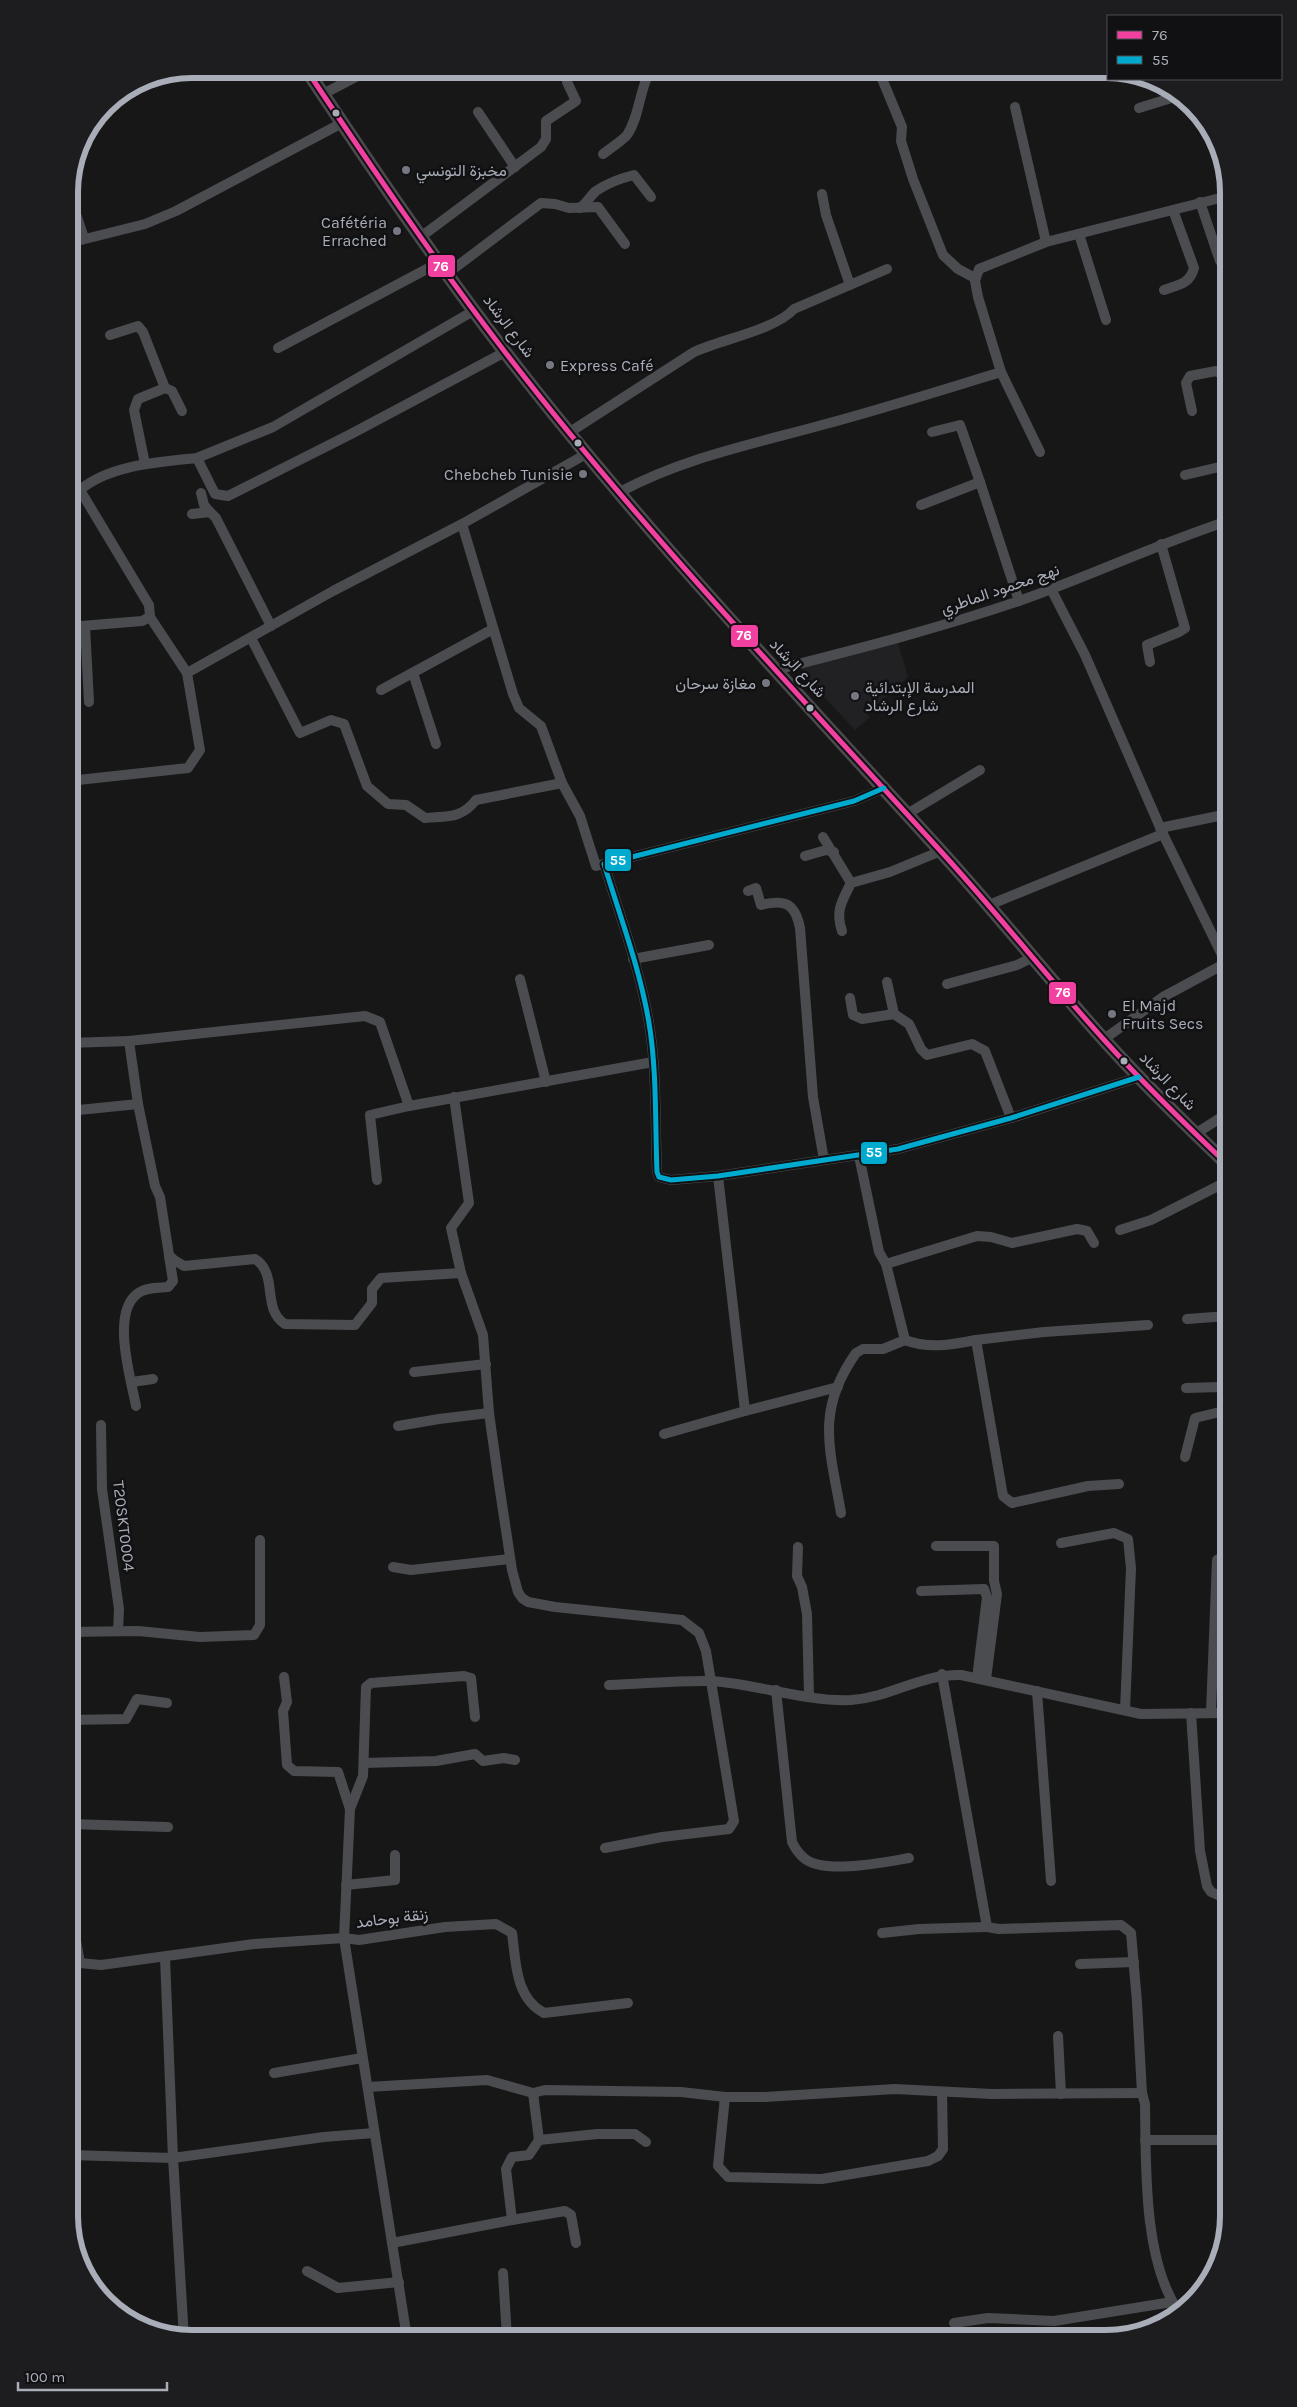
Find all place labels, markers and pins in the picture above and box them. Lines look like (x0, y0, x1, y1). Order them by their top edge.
unlabelled marker (331, 108, 341, 118)
place label: مخبزة التونسي (416, 161, 507, 184)
marker: مخبزة التونسي (400, 164, 412, 176)
place label: Cafétéria Errached (321, 213, 387, 250)
marker: Cafétéria Errached (391, 225, 403, 237)
place label: Express Café (560, 356, 653, 375)
marker: Express Café (544, 359, 556, 371)
unlabelled marker (573, 438, 583, 448)
place label: Chebcheb Tunisie (444, 465, 573, 484)
marker: Chebcheb Tunisie (577, 468, 589, 480)
place label: مغازة سرحان (675, 674, 756, 694)
marker: مغازة سرحان (760, 677, 772, 689)
place label: المدرسة الإبتدائية شارع الرشاد (865, 678, 974, 717)
marker: المدرسة الإبتدائية شارع الرشاد (849, 690, 861, 702)
unlabelled marker (805, 703, 815, 713)
place label: El Majd Fruits Secs (1122, 996, 1203, 1033)
marker: El Majd Fruits Secs (1106, 1008, 1118, 1020)
unlabelled marker (1119, 1056, 1129, 1066)

